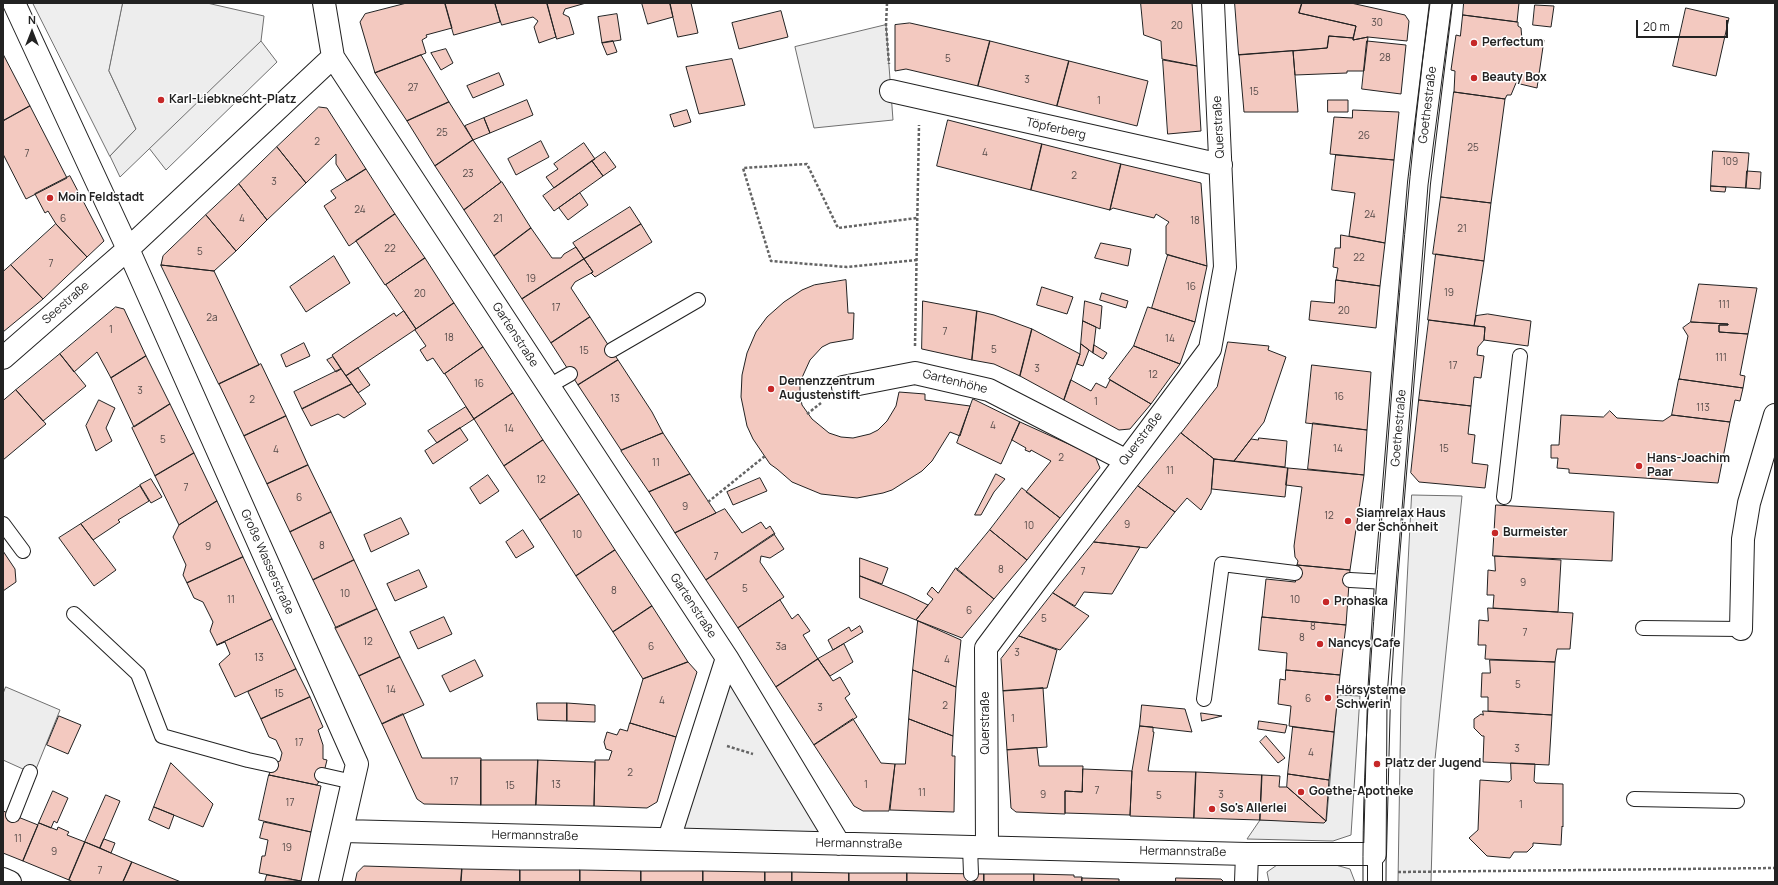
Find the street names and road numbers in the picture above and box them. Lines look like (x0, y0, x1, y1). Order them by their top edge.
street label: Goethestraße (1416, 66, 1440, 144)
street label: Querstraße (1210, 95, 1228, 159)
street label: Töpferberg (1025, 115, 1087, 143)
street label: Seestraße (40, 279, 92, 327)
street label: Gartenstraße (489, 300, 541, 370)
street label: Gartenhöhe (921, 367, 989, 397)
street label: Goethestraße (1388, 389, 1410, 467)
street label: Querstraße (1116, 410, 1166, 468)
street label: Große Wasserstraße (237, 507, 297, 617)
street label: Gartenstraße (667, 571, 719, 641)
street label: Querstraße (979, 692, 993, 754)
street label: Hermannstraße (492, 828, 578, 844)
street label: Hermannstraße (816, 836, 902, 852)
street label: Hermannstraße (1140, 844, 1226, 860)

